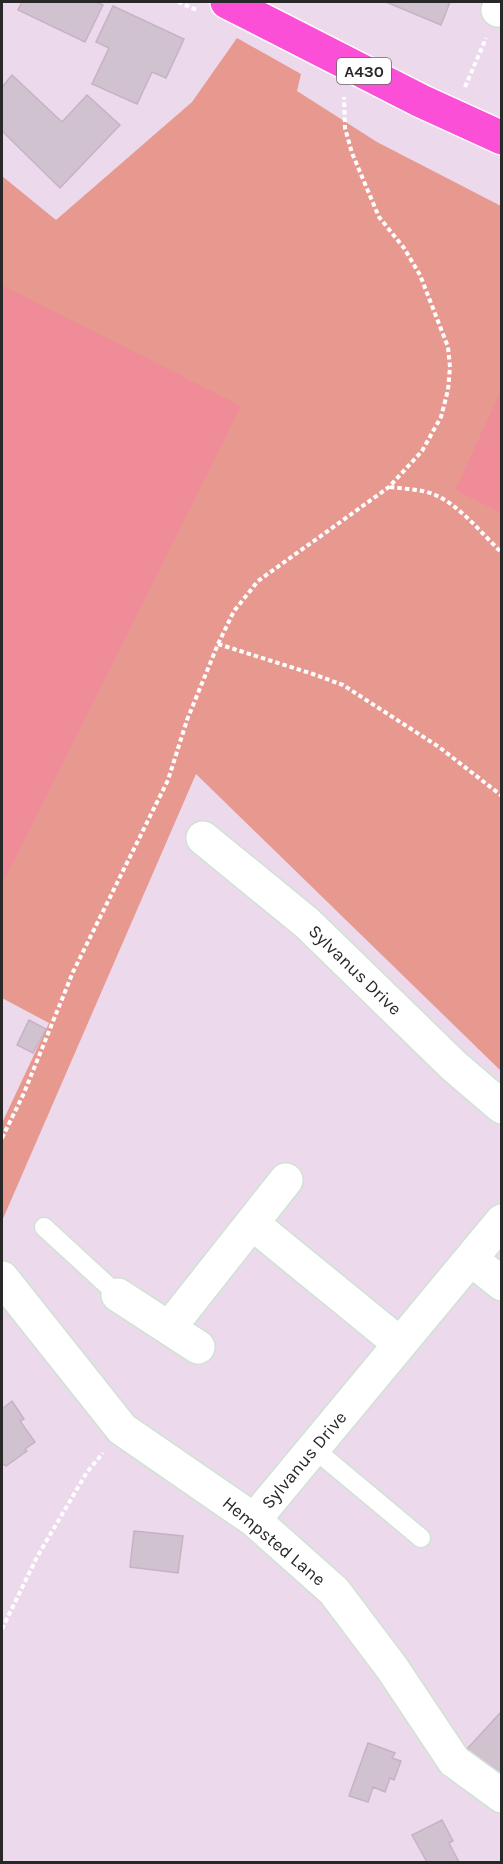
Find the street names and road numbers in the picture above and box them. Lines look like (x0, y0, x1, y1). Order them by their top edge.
road number: A430 (337, 58, 391, 84)
street label: Sylvanus Drive (304, 920, 406, 1020)
street label: Sylvanus Drive (257, 1407, 351, 1513)
street label: Hempsted Lane (218, 1492, 330, 1590)

